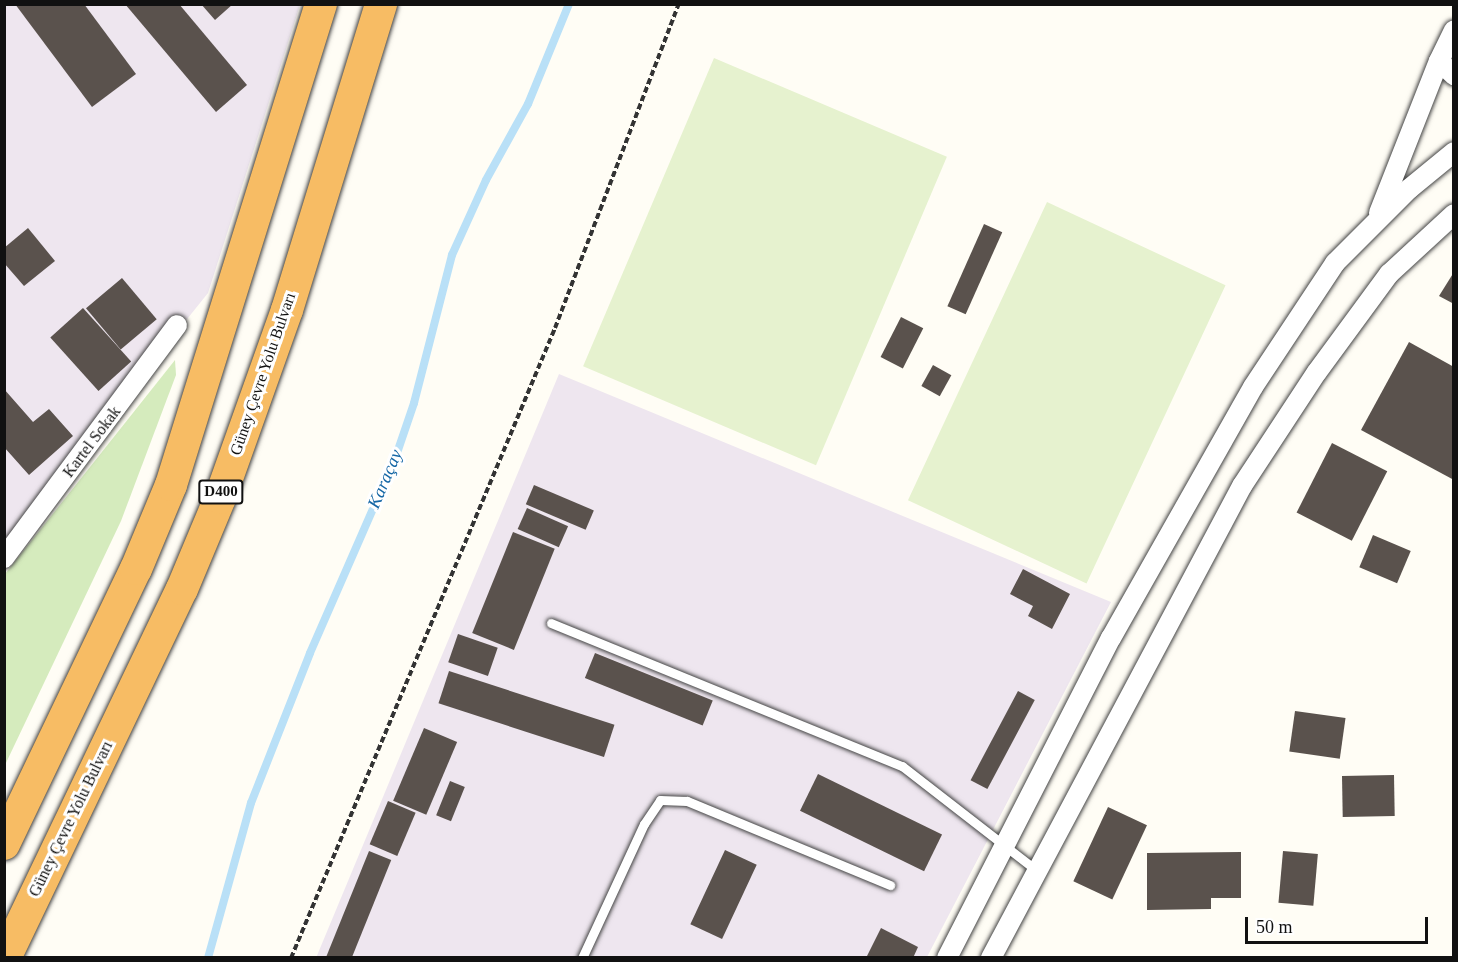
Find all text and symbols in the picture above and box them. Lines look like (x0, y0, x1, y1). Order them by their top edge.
street label: Güney Çevre Yolu Bulvarı (226, 290, 300, 458)
street label: Kartel Sokak (59, 403, 125, 481)
water label: Karaçay (363, 446, 407, 512)
road number: D400 (197, 480, 245, 504)
street label: Güney Çevre Yolu Bulvarı (25, 738, 117, 900)
scale bar (1248, 905, 1431, 943)
text: 50 m (1256, 917, 1293, 937)

